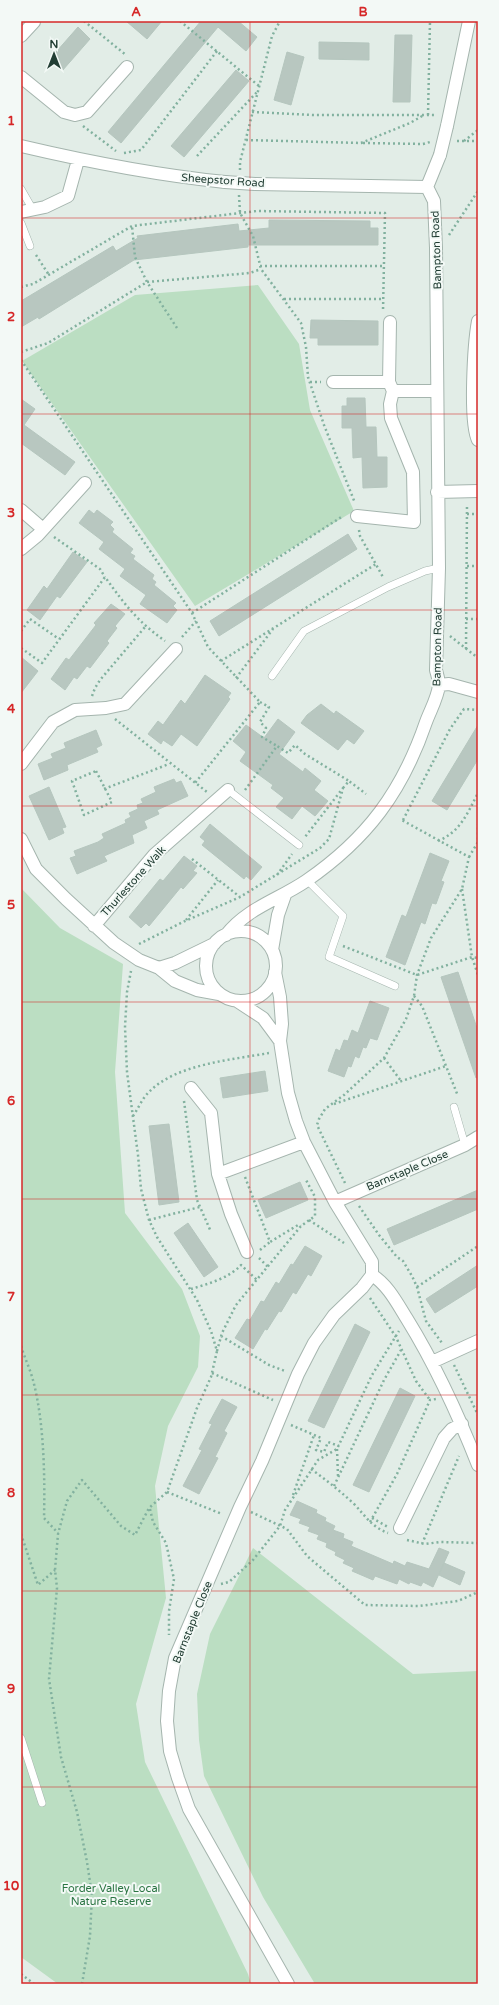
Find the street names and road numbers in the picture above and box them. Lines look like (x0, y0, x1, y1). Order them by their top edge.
street label: Sheepstor Road (181, 171, 265, 190)
street label: Bampton Road (429, 210, 444, 290)
street label: Bampton Road (430, 607, 445, 687)
street label: Thurlestone Walk (98, 843, 169, 919)
street label: Barnstaple Close (364, 1147, 450, 1194)
street label: Barnstaple Close (170, 1579, 215, 1665)

